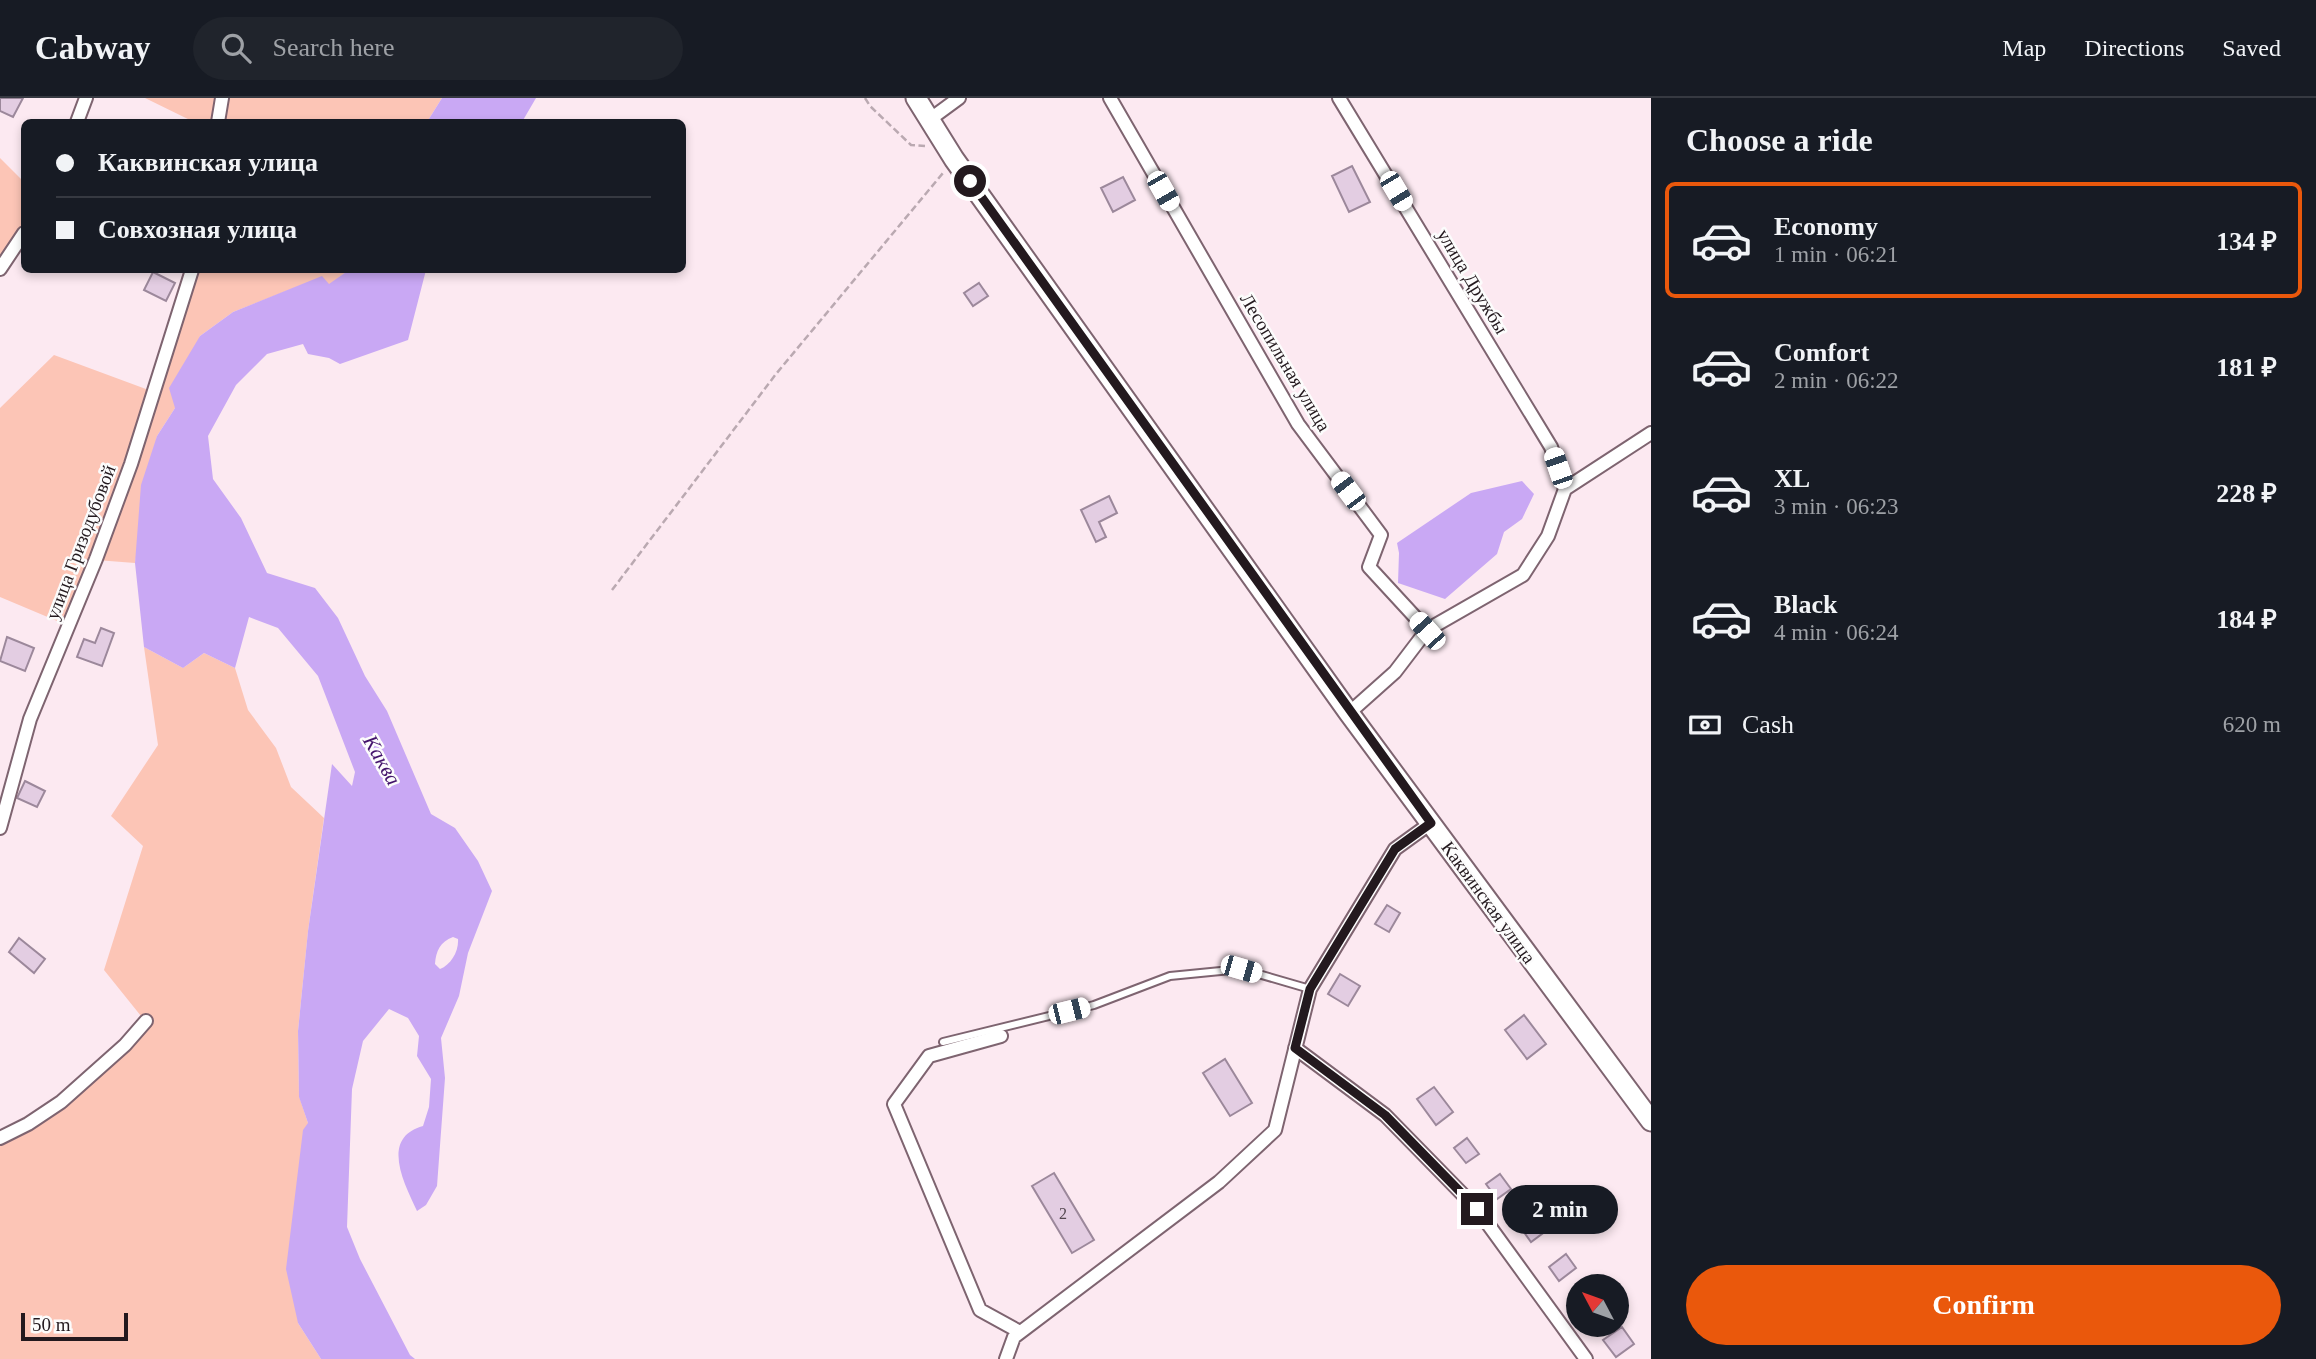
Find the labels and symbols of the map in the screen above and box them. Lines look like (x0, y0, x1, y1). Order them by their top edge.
route start (954, 165, 986, 197)
car (1144, 168, 1183, 214)
car (1377, 168, 1416, 214)
street label: улица Дружбы (1433, 225, 1512, 338)
street label: Лесопильная улица (1236, 290, 1335, 435)
car (1542, 445, 1575, 491)
street label: улица Гризодубовой (41, 462, 120, 623)
car (1327, 468, 1370, 514)
car (1406, 608, 1449, 654)
water label: Каква (358, 730, 406, 789)
street label: Каквинская улица (1437, 837, 1540, 968)
car (1218, 953, 1265, 985)
car (1047, 996, 1092, 1026)
callout: 2 min (1502, 1184, 1617, 1234)
route end (1461, 1193, 1493, 1225)
house number: 2 (1059, 1205, 1067, 1222)
north arrow (1566, 1274, 1629, 1337)
scale bar (21, 1310, 128, 1342)

